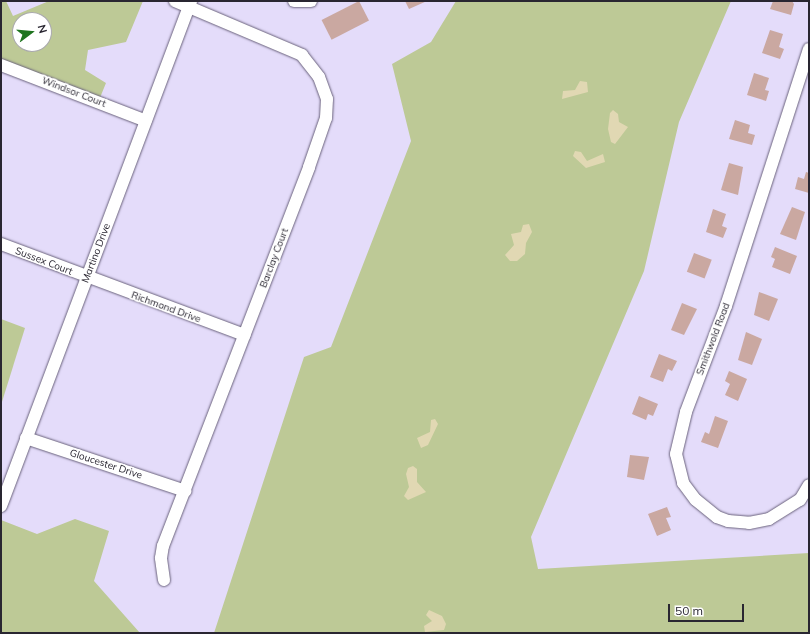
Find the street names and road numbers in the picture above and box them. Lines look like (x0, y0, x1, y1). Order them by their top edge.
street label: Windsor Court (40, 74, 108, 110)
street label: Martino Drive (79, 222, 113, 284)
street label: Barclay Court (257, 226, 291, 290)
street label: Sussex Court (14, 245, 74, 277)
street label: Richmond Drive (130, 289, 202, 325)
street label: Smithwold Road (694, 301, 732, 377)
street label: Gloucester Drive (68, 447, 144, 481)

